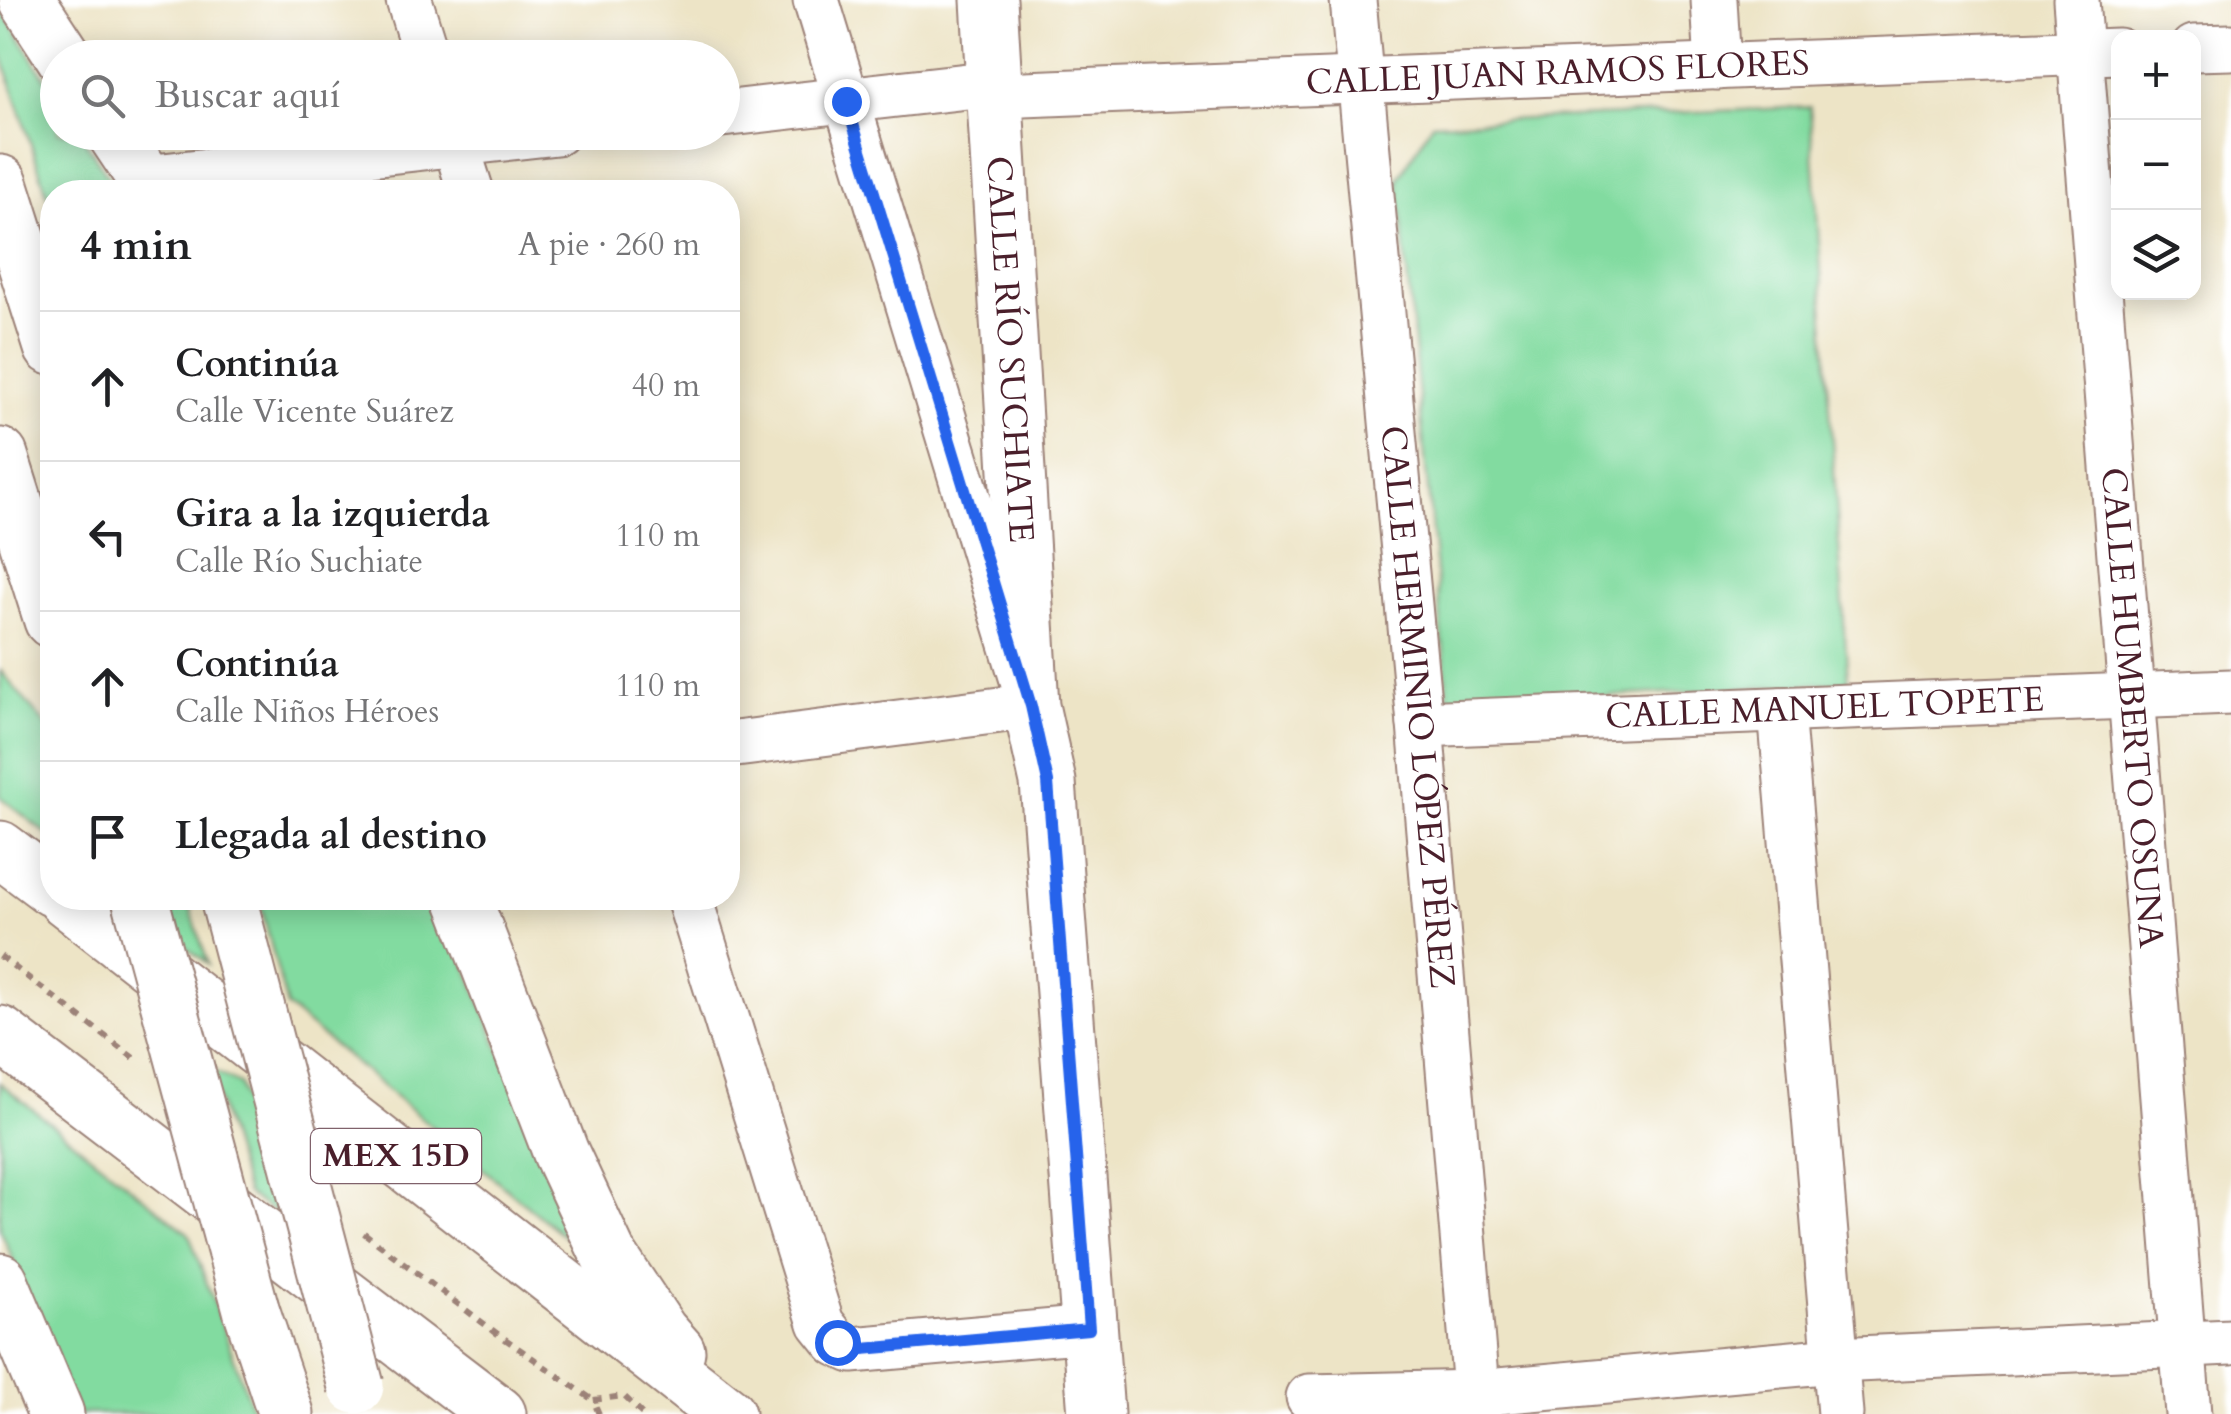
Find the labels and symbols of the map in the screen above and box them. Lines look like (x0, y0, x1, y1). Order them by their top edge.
street label: CALLE JUAN RAMOS FLORES (1305, 39, 1810, 107)
route end (824, 79, 870, 125)
street label: CALLE RÍO SUCHIATE (974, 155, 1045, 544)
street label: CALLE HERMINIO LÓPEZ PÉREZ (1369, 424, 1466, 990)
street label: CALLE HUMBERTO OSUNA (2089, 466, 2175, 950)
street label: CALLE MANUEL TOPETE (1604, 675, 2045, 741)
road number: MEX 15D (311, 1129, 481, 1183)
route start (815, 1320, 861, 1366)

